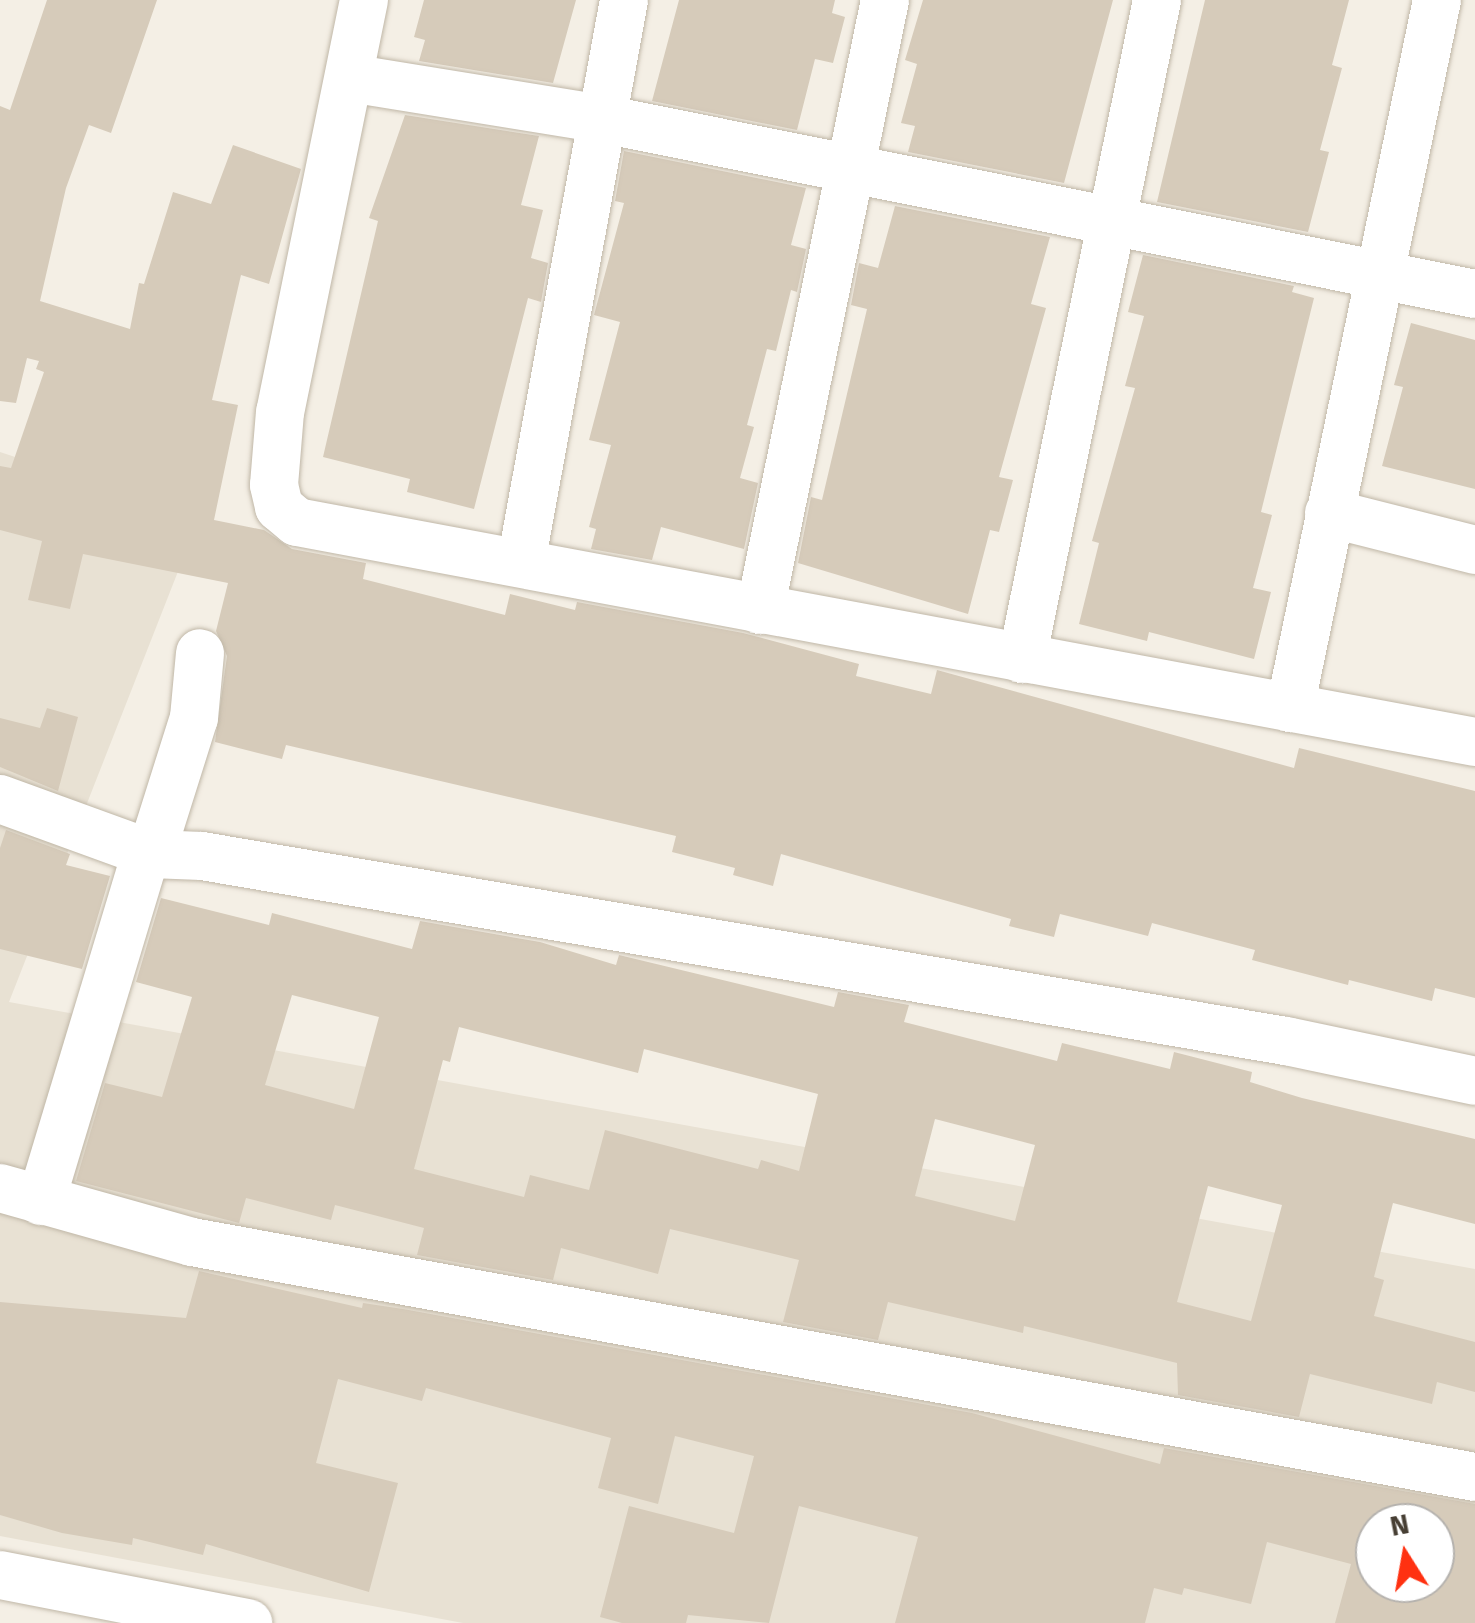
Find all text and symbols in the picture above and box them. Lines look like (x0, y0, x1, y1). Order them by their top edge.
north arrow (1355, 1503, 1455, 1603)
text: N (1387, 1507, 1412, 1543)

